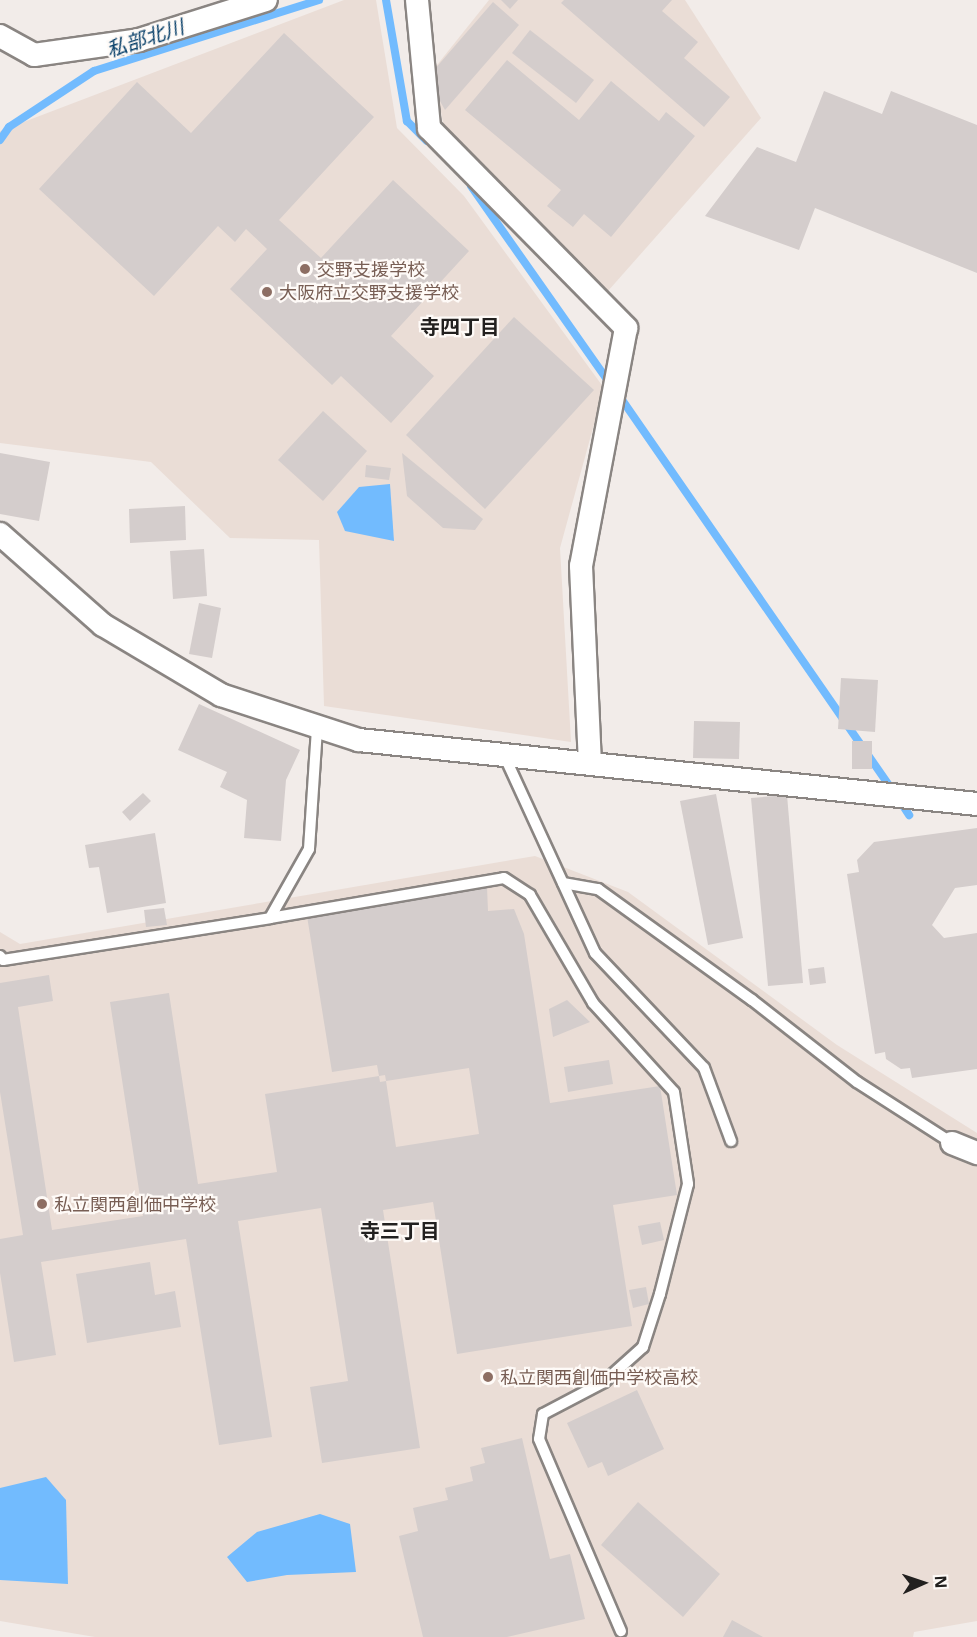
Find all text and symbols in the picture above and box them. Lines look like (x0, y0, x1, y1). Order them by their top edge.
water label: 私部北川 (103, 14, 187, 62)
place label: 交野支援学校 (317, 258, 425, 280)
marker: 交野支援学校 (298, 262, 312, 276)
place label: 大阪府立交野支援学校 (279, 281, 459, 303)
marker: 大阪府立交野支援学校 (260, 285, 274, 299)
district label: 寺四丁目 (420, 314, 500, 338)
place label: 私立関西創価中学校 (54, 1193, 216, 1215)
marker: 私立関西創価中学校 (35, 1197, 49, 1211)
district label: 寺三丁目 (360, 1218, 440, 1242)
place label: 私立関西創価中学校高校 (500, 1366, 698, 1388)
marker: 私立関西創価中学校高校 (481, 1370, 495, 1384)
north arrow (893, 1553, 953, 1613)
text: N (930, 1575, 952, 1589)

